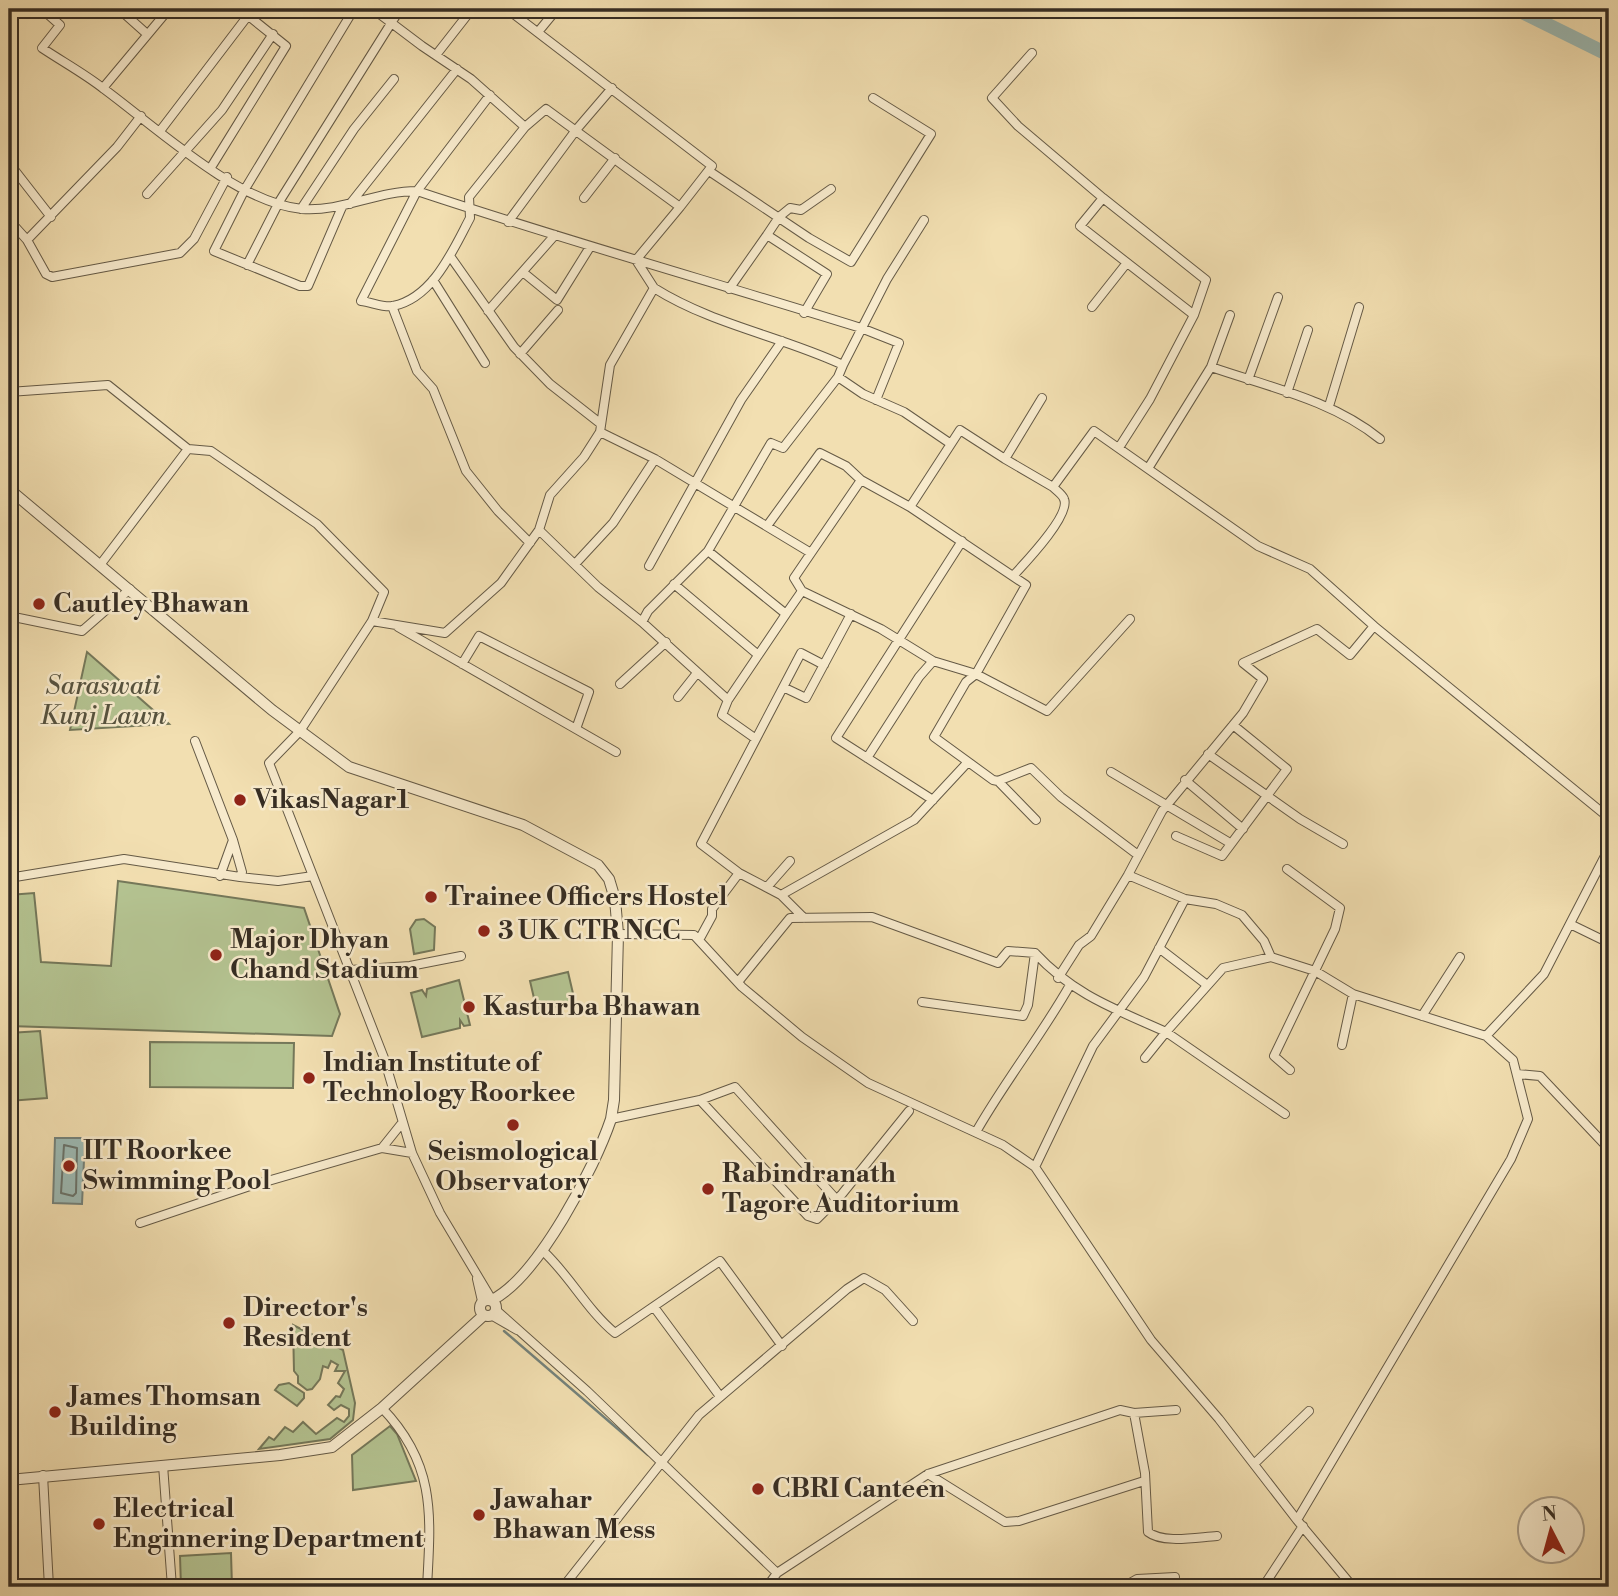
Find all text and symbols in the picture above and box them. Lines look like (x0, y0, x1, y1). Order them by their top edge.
place label: Cautley Bhawan (53, 588, 249, 620)
marker: Cautley Bhawan (31, 596, 47, 612)
park label: Saraswati Kunj Lawn (40, 670, 166, 732)
place label: VikasNagar1 (253, 784, 410, 816)
marker: VikasNagar1 (232, 792, 248, 808)
place label: Trainee Officers Hostel (445, 881, 728, 913)
marker: Trainee Officers Hostel (423, 889, 439, 905)
place label: 3 UK CTR NCC (498, 915, 681, 947)
marker: 3 UK CTR NCC (476, 923, 492, 939)
place label: Major Dhyan Chand Stadium (230, 924, 419, 986)
marker: Major Dhyan Chand Stadium (208, 947, 224, 963)
place label: Kasturba Bhawan (483, 991, 700, 1023)
marker: Kasturba Bhawan (461, 999, 477, 1015)
place label: Indian Institute of Technology Roorkee (323, 1047, 575, 1109)
marker: Indian Institute of Technology Roorkee (301, 1070, 317, 1086)
marker: Seismological Observatory (505, 1117, 521, 1133)
place label: IIT Roorkee Swimming Pool (83, 1135, 271, 1197)
place label: Seismological Observatory (428, 1136, 599, 1198)
marker: IIT Roorkee Swimming Pool (61, 1158, 77, 1174)
place label: Rabindranath Tagore Auditorium (722, 1158, 960, 1220)
marker: Rabindranath Tagore Auditorium (700, 1181, 716, 1197)
place label: Director's Resident (243, 1292, 368, 1354)
marker: Director's Resident (221, 1315, 237, 1331)
place label: James Thomsan Building (66, 1381, 261, 1443)
marker: James Thomsan Building (47, 1404, 63, 1420)
place label: CBRI Canteen (772, 1473, 945, 1505)
marker: CBRI Canteen (750, 1481, 766, 1497)
place label: Jawahar Bhawan Mess (490, 1484, 655, 1546)
place label: Electrical Enginnering Department (113, 1493, 424, 1555)
north arrow (1516, 1494, 1586, 1564)
text: N (1541, 1501, 1558, 1527)
marker: Jawahar Bhawan Mess (471, 1507, 487, 1523)
marker: Electrical Enginnering Department (91, 1516, 107, 1532)

